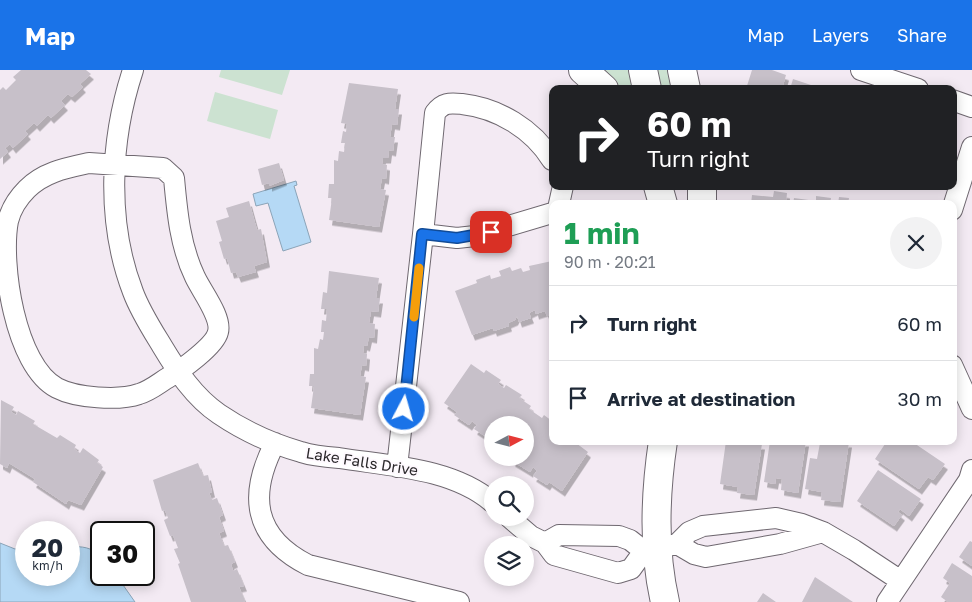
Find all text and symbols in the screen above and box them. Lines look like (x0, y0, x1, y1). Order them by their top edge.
text: Map (25, 21, 75, 50)
text: Map (747, 24, 784, 46)
text: Layers (812, 24, 869, 46)
text: Share (897, 24, 947, 46)
text: 60 m (647, 103, 731, 145)
icon: right (564, 105, 629, 170)
text: Turn right (647, 145, 750, 172)
pin (470, 211, 512, 253)
text: 1 min (564, 215, 640, 251)
button: close (890, 217, 942, 269)
icon: arrive (477, 218, 505, 246)
text: 90 m · 20:21 (564, 252, 656, 272)
icon: right (564, 309, 592, 337)
text: Turn right (607, 312, 697, 335)
text: 60 m (897, 312, 942, 335)
position arrow (377, 382, 429, 434)
icon: arrive (564, 384, 592, 412)
text: Arrive at destination (607, 387, 795, 410)
text: 30 m (898, 387, 942, 410)
north arrow (484, 416, 534, 466)
map controls (484, 416, 534, 586)
street label: Lake Falls Drive (305, 443, 420, 479)
button: search (484, 476, 534, 526)
speed limit sign: 30 (90, 521, 155, 586)
text: 20 (32, 532, 63, 563)
button: layers (484, 536, 534, 586)
text: km/h (32, 558, 63, 573)

